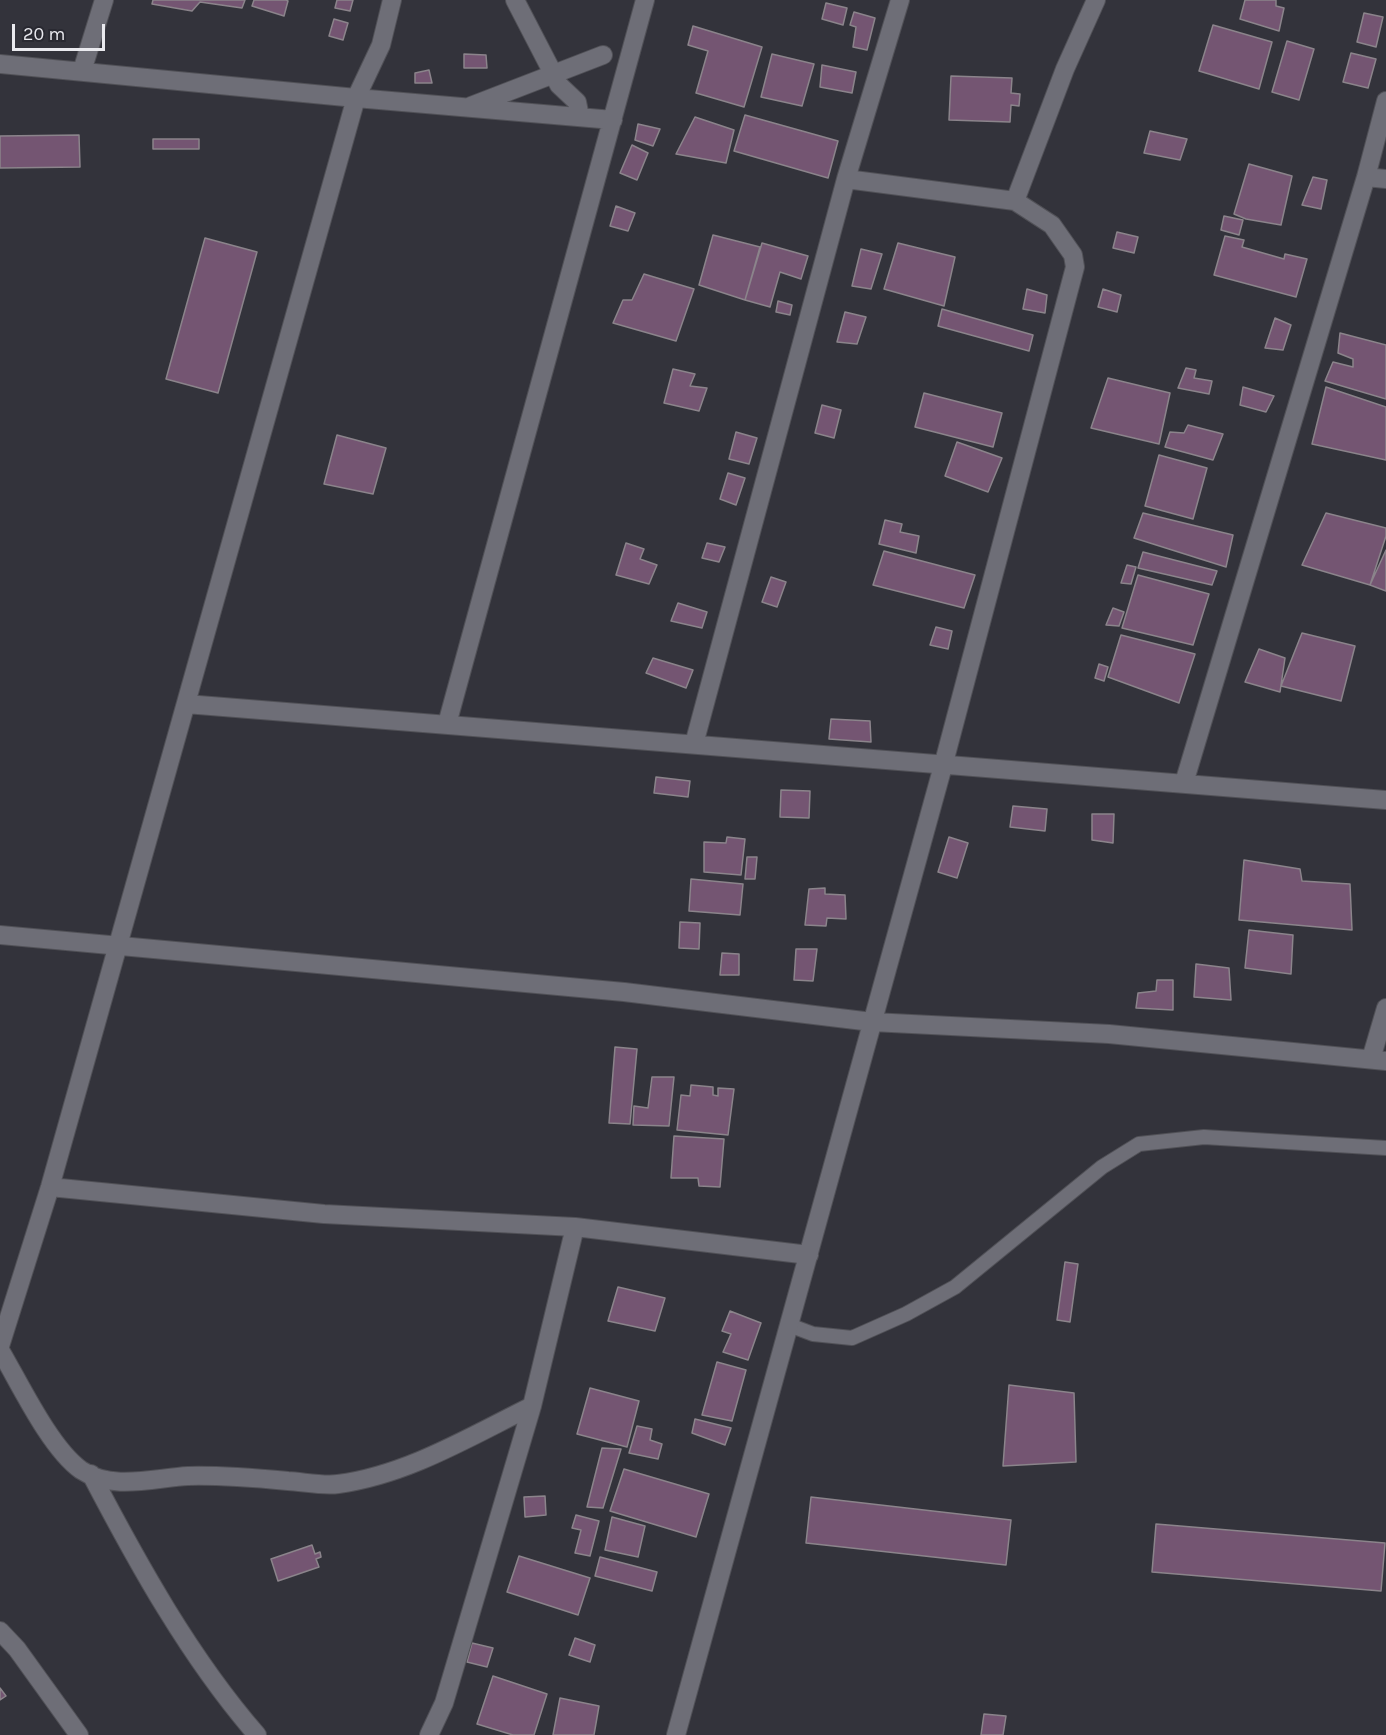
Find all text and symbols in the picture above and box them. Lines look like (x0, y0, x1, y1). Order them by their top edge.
scale bar (15, 12, 108, 50)
text: 20 m (23, 23, 65, 45)

